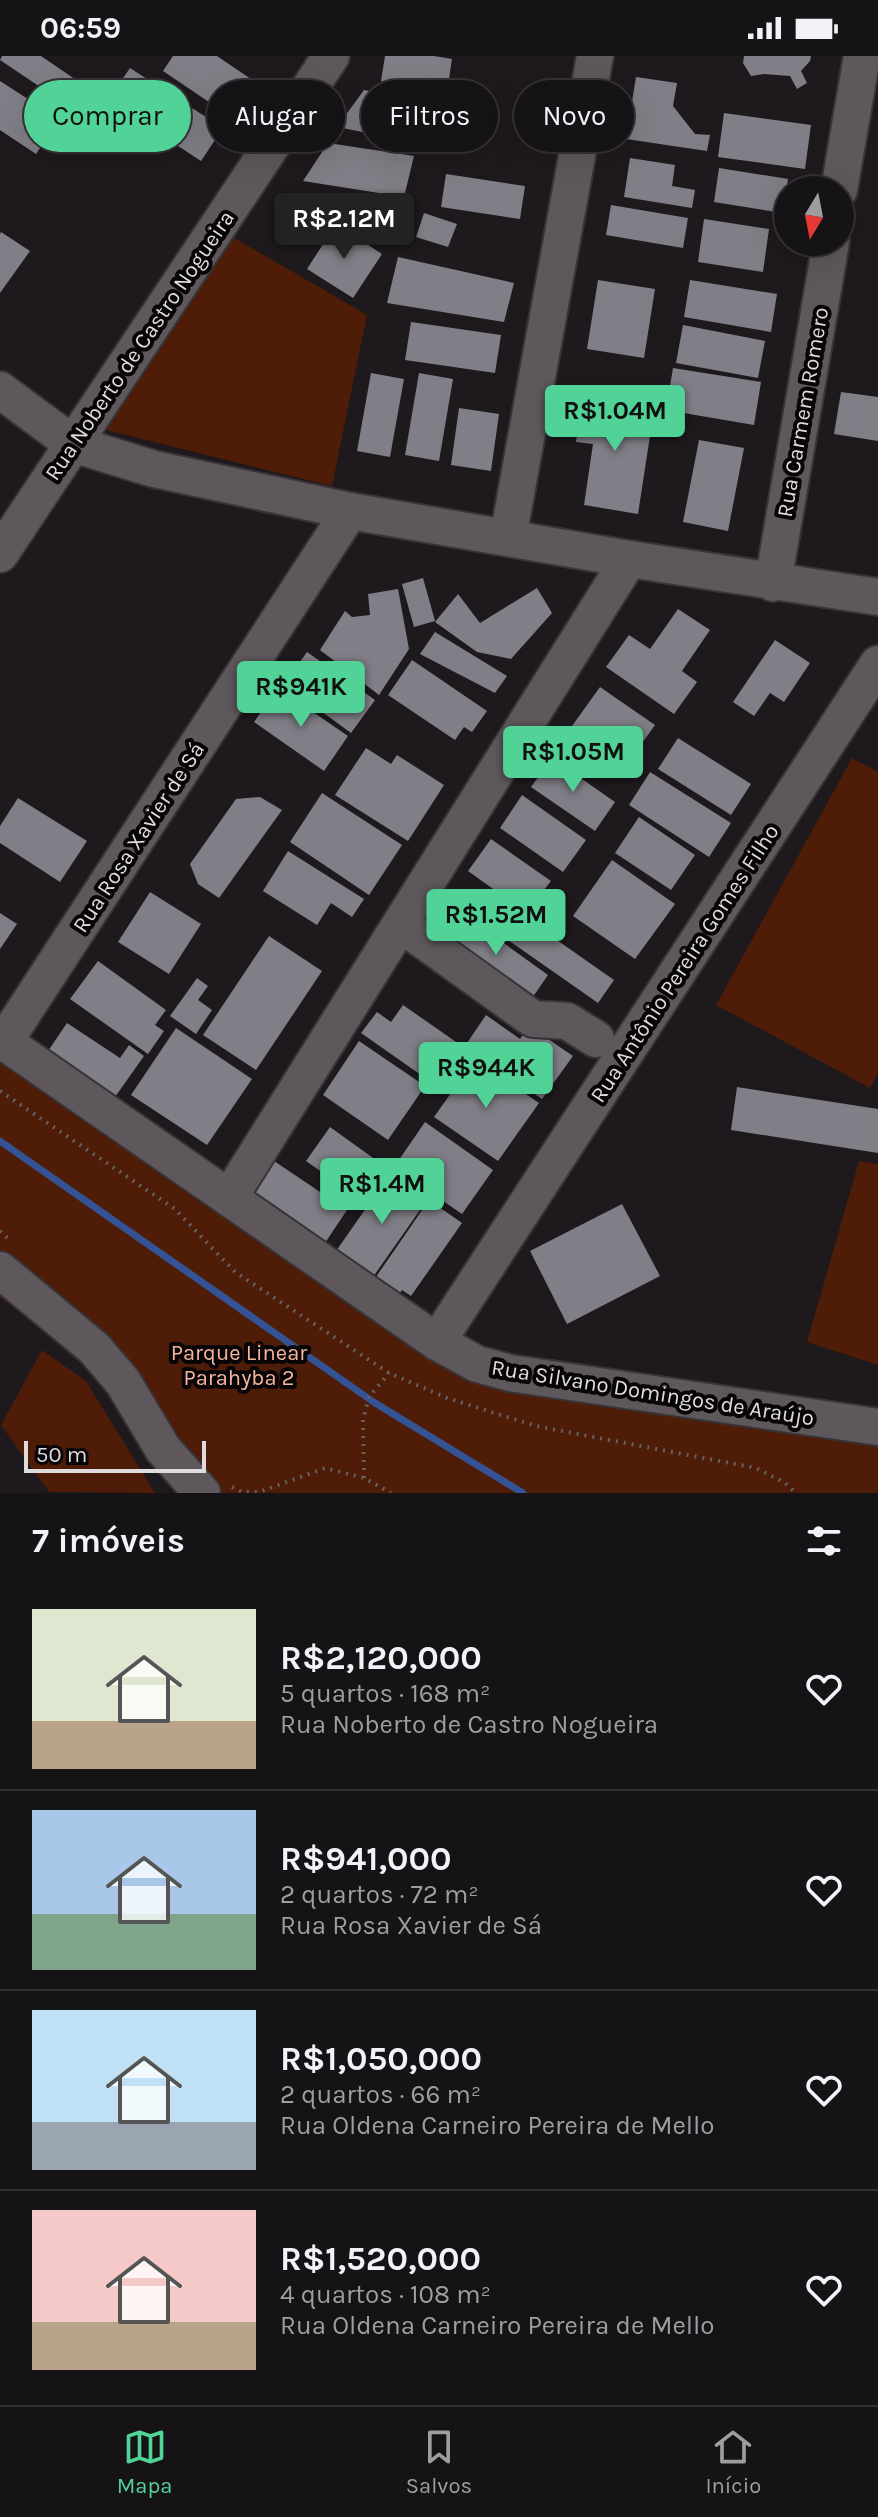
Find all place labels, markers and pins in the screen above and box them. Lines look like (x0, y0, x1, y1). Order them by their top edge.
pin: R$2.12M (270, 193, 418, 261)
pin: R$1.04M (541, 385, 689, 453)
pin: R$941K (236, 661, 366, 729)
pin: R$1.05M (499, 726, 647, 794)
pin: R$1.52M (422, 889, 570, 957)
pin: R$944K (421, 1042, 551, 1110)
pin: R$1.4M (317, 1158, 447, 1226)

